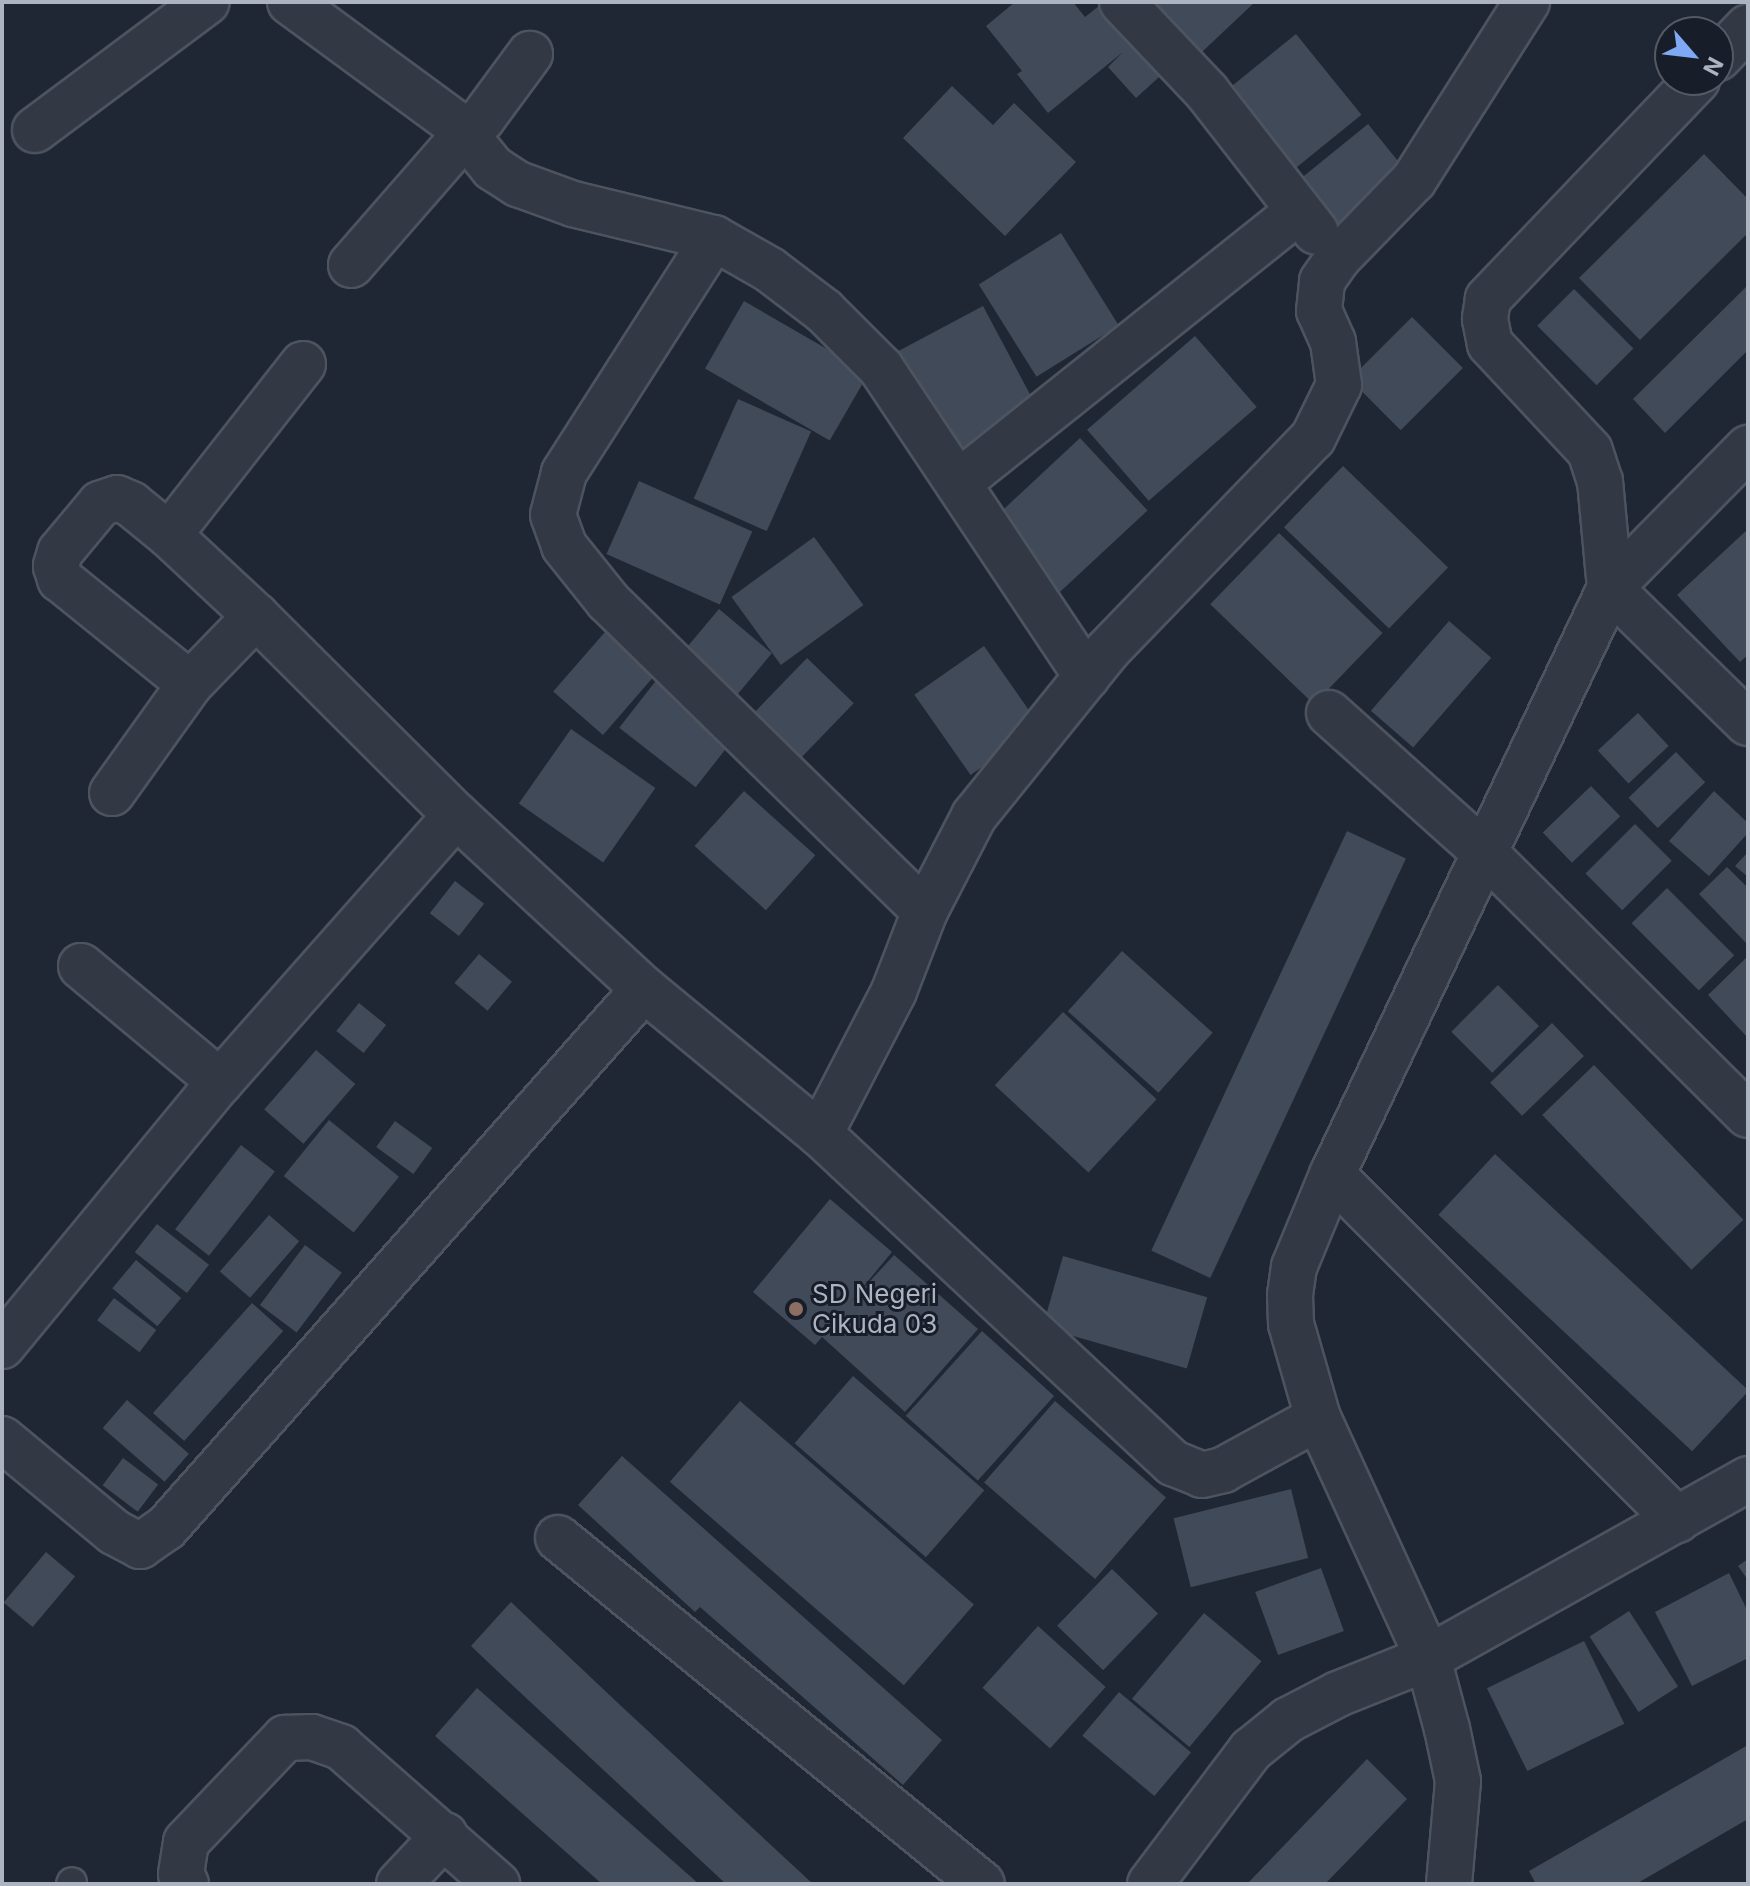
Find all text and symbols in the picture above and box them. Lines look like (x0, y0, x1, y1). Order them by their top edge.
north arrow (1654, 16, 1734, 96)
text: N (1698, 53, 1729, 80)
place label: SD Negeri Cikuda 03 (812, 1278, 937, 1340)
marker: SD Negeri Cikuda 03 (787, 1300, 805, 1318)

